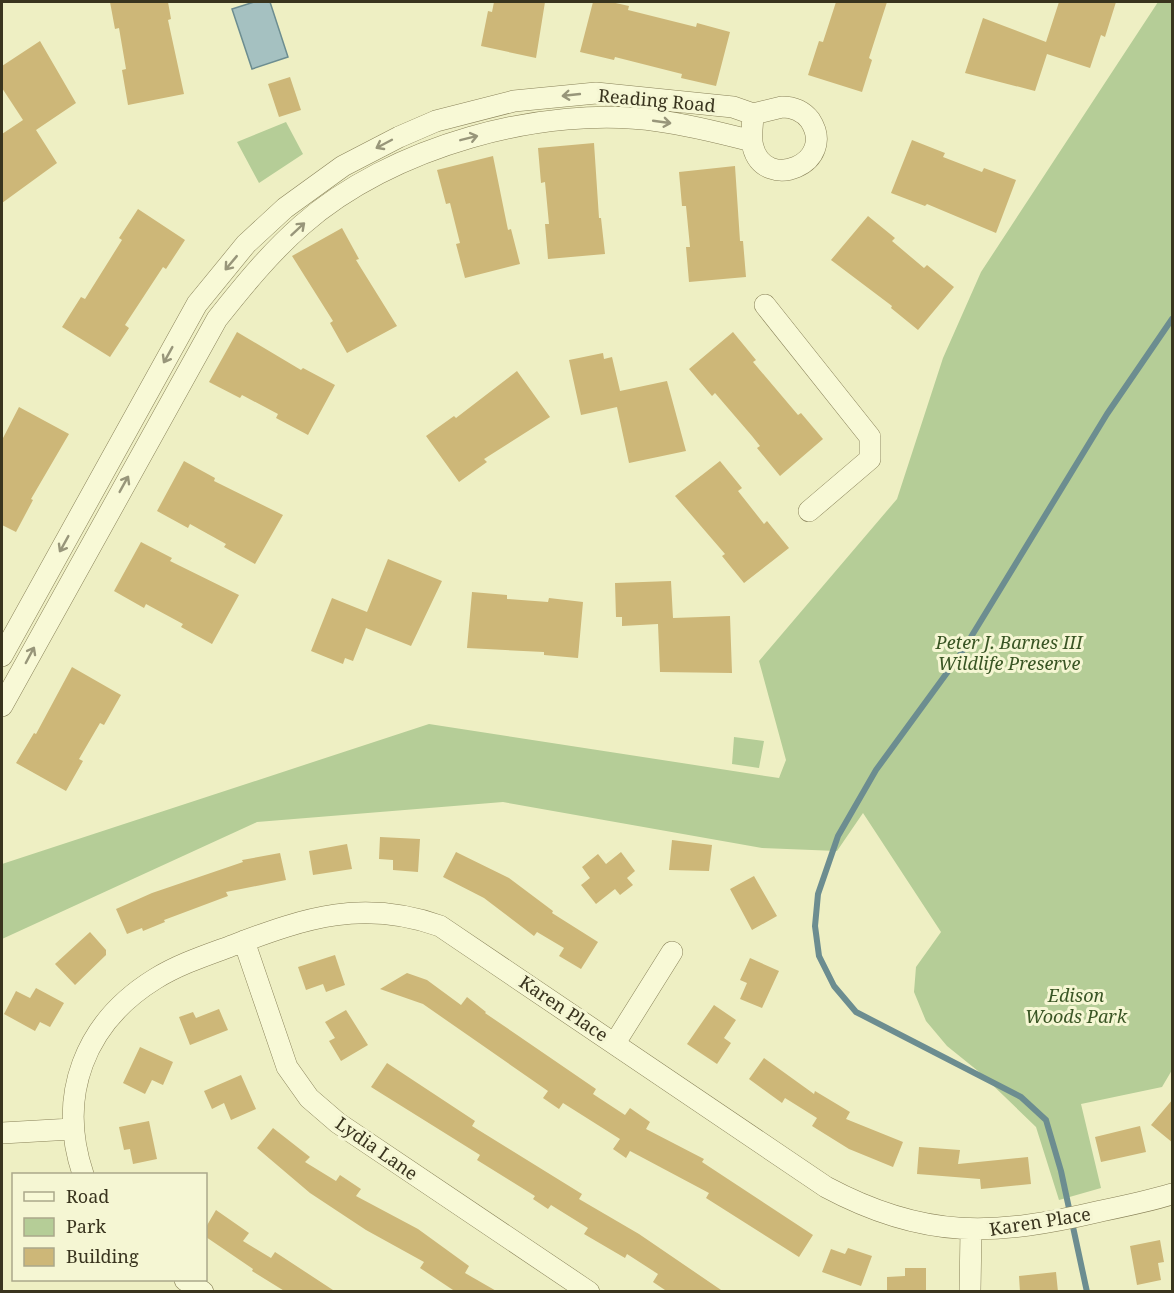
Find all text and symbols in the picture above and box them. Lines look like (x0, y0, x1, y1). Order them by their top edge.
street label: Reading Road (597, 83, 717, 117)
one-way arrow (562, 90, 581, 101)
one-way arrow (651, 116, 671, 127)
one-way arrow (459, 131, 478, 143)
one-way arrow (375, 139, 393, 151)
one-way arrow (291, 222, 306, 236)
one-way arrow (224, 255, 237, 271)
one-way arrow (162, 346, 174, 363)
one-way arrow (118, 476, 130, 493)
one-way arrow (58, 535, 70, 552)
park label: Peter J. Barnes III Wildlife Preserve (934, 630, 1084, 675)
one-way arrow (24, 647, 36, 664)
street label: Karen Place (515, 969, 613, 1047)
park label: Edison Woods Park (1025, 983, 1128, 1028)
street label: Lydia Lane (331, 1111, 423, 1185)
legend (12, 1173, 207, 1281)
text: Road (66, 1184, 109, 1208)
street label: Karen Place (988, 1201, 1092, 1241)
text: Park (66, 1214, 106, 1238)
text: Building (66, 1244, 139, 1268)

